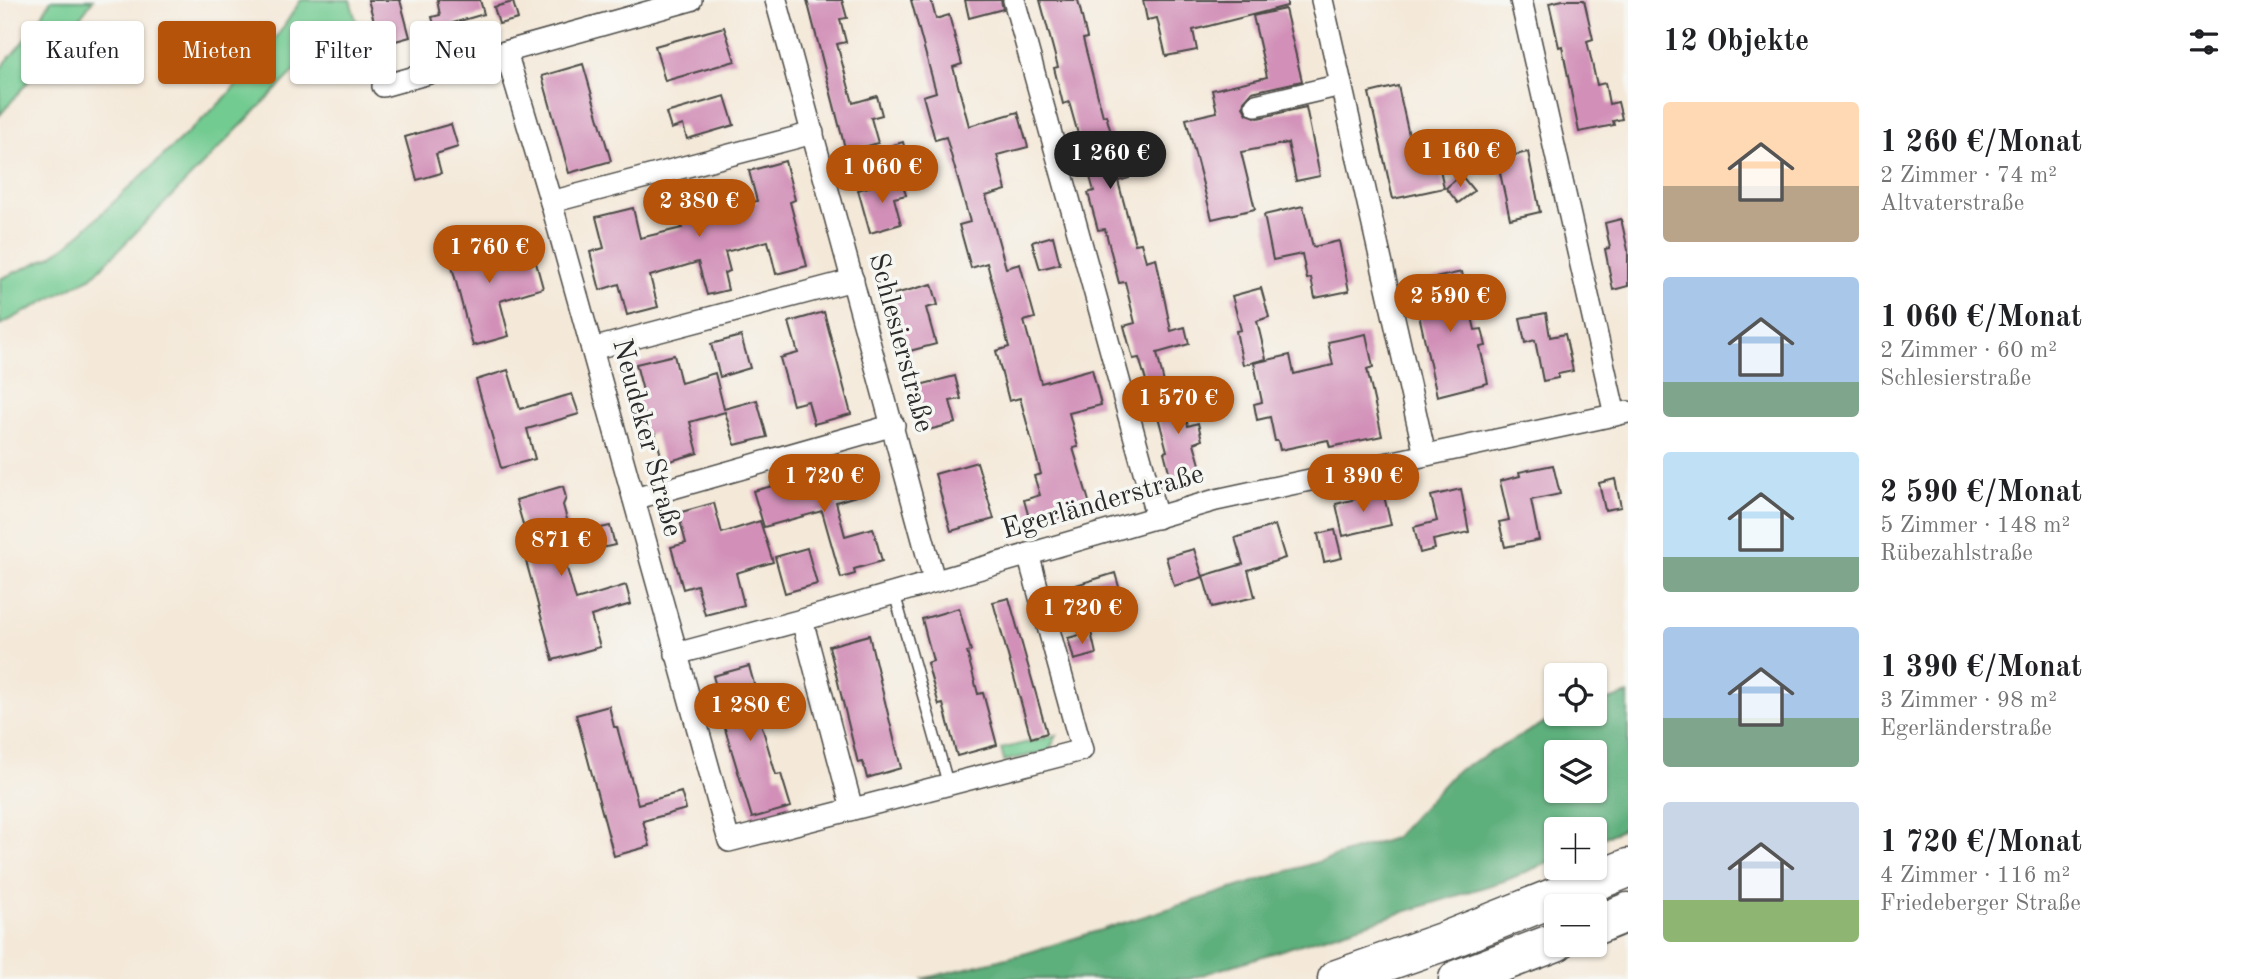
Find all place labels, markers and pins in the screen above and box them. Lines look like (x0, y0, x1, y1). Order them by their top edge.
pin: 1 160 € (1395, 130, 1525, 189)
pin: 1 260 € (1045, 132, 1175, 191)
pin: 1 060 € (817, 146, 947, 205)
pin: 2 380 € (634, 180, 764, 239)
pin: 1 760 € (424, 226, 554, 285)
pin: 2 590 € (1385, 274, 1515, 334)
pin: 1 570 € (1113, 376, 1243, 436)
pin: 1 720 € (759, 454, 889, 514)
pin: 1 390 € (1298, 454, 1428, 514)
pin: 871 € (512, 518, 610, 578)
pin: 1 720 € (1017, 586, 1147, 646)
pin: 1 280 € (685, 684, 815, 743)

